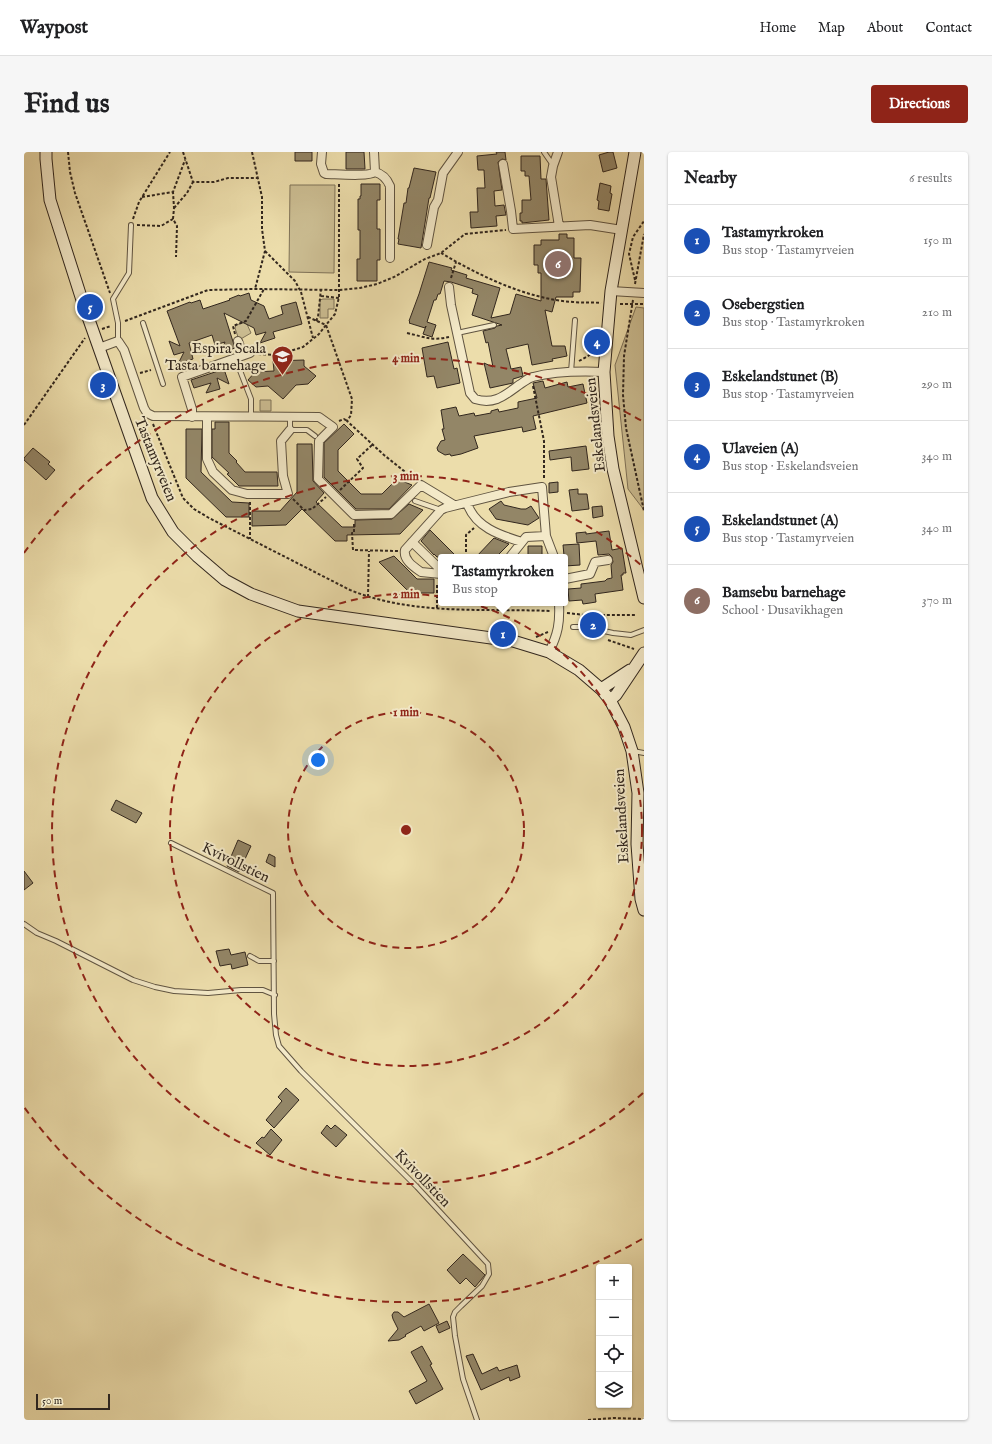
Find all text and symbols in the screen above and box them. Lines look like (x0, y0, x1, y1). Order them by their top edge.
text: Waypost (20, 16, 88, 40)
text: Home (760, 19, 796, 37)
text: Map (818, 19, 845, 37)
text: About (867, 19, 903, 37)
text: Contact (925, 19, 972, 37)
button: Directions (871, 85, 968, 123)
text: Find us (24, 87, 110, 122)
text: Nearby (684, 168, 737, 189)
text: 6 results (909, 170, 952, 187)
text: Tastamyrkroken (722, 223, 824, 242)
text: 1 (695, 232, 699, 249)
text: 150 m (923, 232, 952, 249)
text: Bus stop · Tastamyrveien (722, 242, 854, 259)
pin: 6 (545, 249, 571, 279)
pin: 5 (77, 292, 103, 322)
text: Osebergstien (722, 295, 804, 314)
text: 2 (694, 304, 700, 321)
text: 210 m (922, 304, 952, 321)
text: Bus stop · Tastamyrkroken (722, 314, 865, 331)
pin: 4 (584, 327, 610, 357)
place label: Espira Scala Tasta barnehage (165, 339, 267, 375)
school or university icon: Espira Scala Tasta barnehage (269, 344, 295, 377)
text: 4 min (392, 351, 420, 366)
text: Eskelandstunet (B) (722, 367, 838, 386)
pin: 3 (90, 370, 116, 400)
text: 3 (695, 376, 699, 393)
text: 290 m (921, 376, 952, 393)
street label: Eskelandsveien (581, 377, 610, 473)
text: Bus stop · Tastamyrveien (722, 386, 854, 403)
street label: Tastamyrveien (130, 414, 181, 504)
text: Ulaveien (A) (722, 439, 799, 458)
text: 4 (694, 448, 700, 465)
text: 340 m (922, 448, 952, 465)
text: Bus stop · Eskelandsveien (722, 458, 858, 475)
text: 3 min (393, 469, 420, 484)
text: Eskelandstunet (A) (722, 511, 838, 530)
text: 5 (695, 520, 699, 537)
text: 340 m (922, 520, 952, 537)
text: Bus stop · Tastamyrveien (722, 530, 854, 547)
popup (438, 554, 568, 606)
text: Tastamyrkroken (452, 562, 554, 581)
text: Bus stop (452, 581, 498, 598)
text: Bamsebu barnehage (722, 583, 846, 602)
text: 2 min (392, 587, 420, 602)
text: 6 (694, 592, 700, 609)
text: 370 m (922, 592, 952, 609)
text: School · Dusavikhagen (722, 602, 843, 619)
pin: 2 (580, 610, 606, 640)
pin: 1 (490, 619, 516, 649)
text: 1 min (393, 705, 420, 720)
your location (308, 750, 328, 770)
street label: Eskelandsveien (610, 768, 633, 864)
centre of rings (399, 823, 413, 837)
street label: Kvivollstien (199, 838, 273, 887)
street label: Kvivollstien (390, 1145, 455, 1211)
map controls (596, 1264, 632, 1408)
button: + (596, 1264, 632, 1300)
button: − (596, 1300, 632, 1336)
button: locate (596, 1336, 632, 1372)
button: layers (596, 1372, 632, 1408)
scale bar (36, 1392, 110, 1411)
text: 50 m (42, 1394, 62, 1408)

